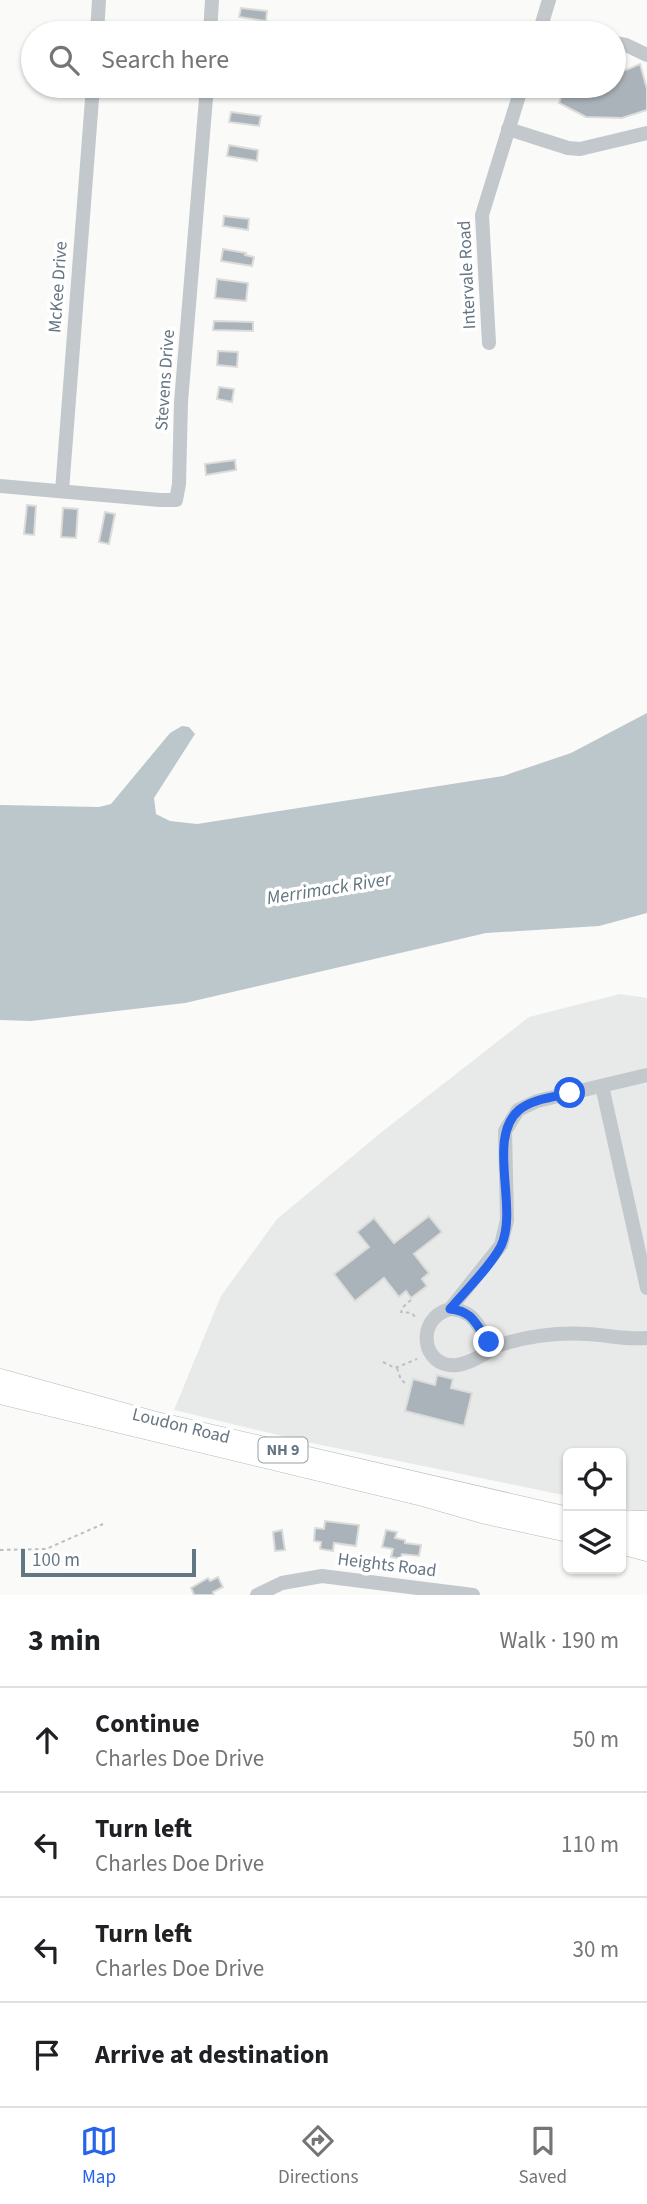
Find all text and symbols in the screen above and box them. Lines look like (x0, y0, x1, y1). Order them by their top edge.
search box (21, 21, 626, 98)
icon: search (45, 41, 83, 79)
text: Search here (101, 41, 229, 78)
street label: Intervale Road (452, 220, 482, 330)
street label: McKee Drive (42, 240, 74, 334)
street label: Stevens Drive (149, 329, 181, 431)
water label: Merrimack River (265, 866, 395, 912)
route start (554, 1077, 585, 1108)
route end (473, 1326, 504, 1357)
street label: Loudon Road (130, 1402, 232, 1450)
road number: NH 9 (258, 1438, 308, 1462)
map controls (563, 1448, 626, 1574)
button: locate (563, 1448, 626, 1511)
button: layers (563, 1511, 626, 1574)
scale bar (21, 1546, 196, 1578)
text: 100 m (32, 1547, 80, 1574)
street label: Heights Road (336, 1547, 438, 1583)
text: 3 min (28, 1619, 101, 1662)
text: Walk · 190 m (500, 1624, 619, 1657)
text: Continue (95, 1705, 200, 1742)
icon: ahead (28, 1721, 66, 1759)
text: 50 m (572, 1723, 619, 1756)
text: Charles Doe Drive (95, 1742, 264, 1775)
text: Turn left (95, 1810, 192, 1847)
icon: left (28, 1826, 66, 1864)
text: 110 m (561, 1828, 619, 1861)
text: Charles Doe Drive (95, 1847, 264, 1880)
text: Turn left (95, 1915, 192, 1952)
icon: left (28, 1931, 66, 1969)
text: 30 m (572, 1933, 619, 1966)
text: Charles Doe Drive (95, 1952, 264, 1985)
icon: arrive (28, 2036, 66, 2074)
text: Arrive at destination (95, 2036, 329, 2073)
tab: Map (80, 2122, 118, 2191)
tab: Directions (278, 2122, 358, 2191)
tab: Saved (518, 2122, 567, 2191)

